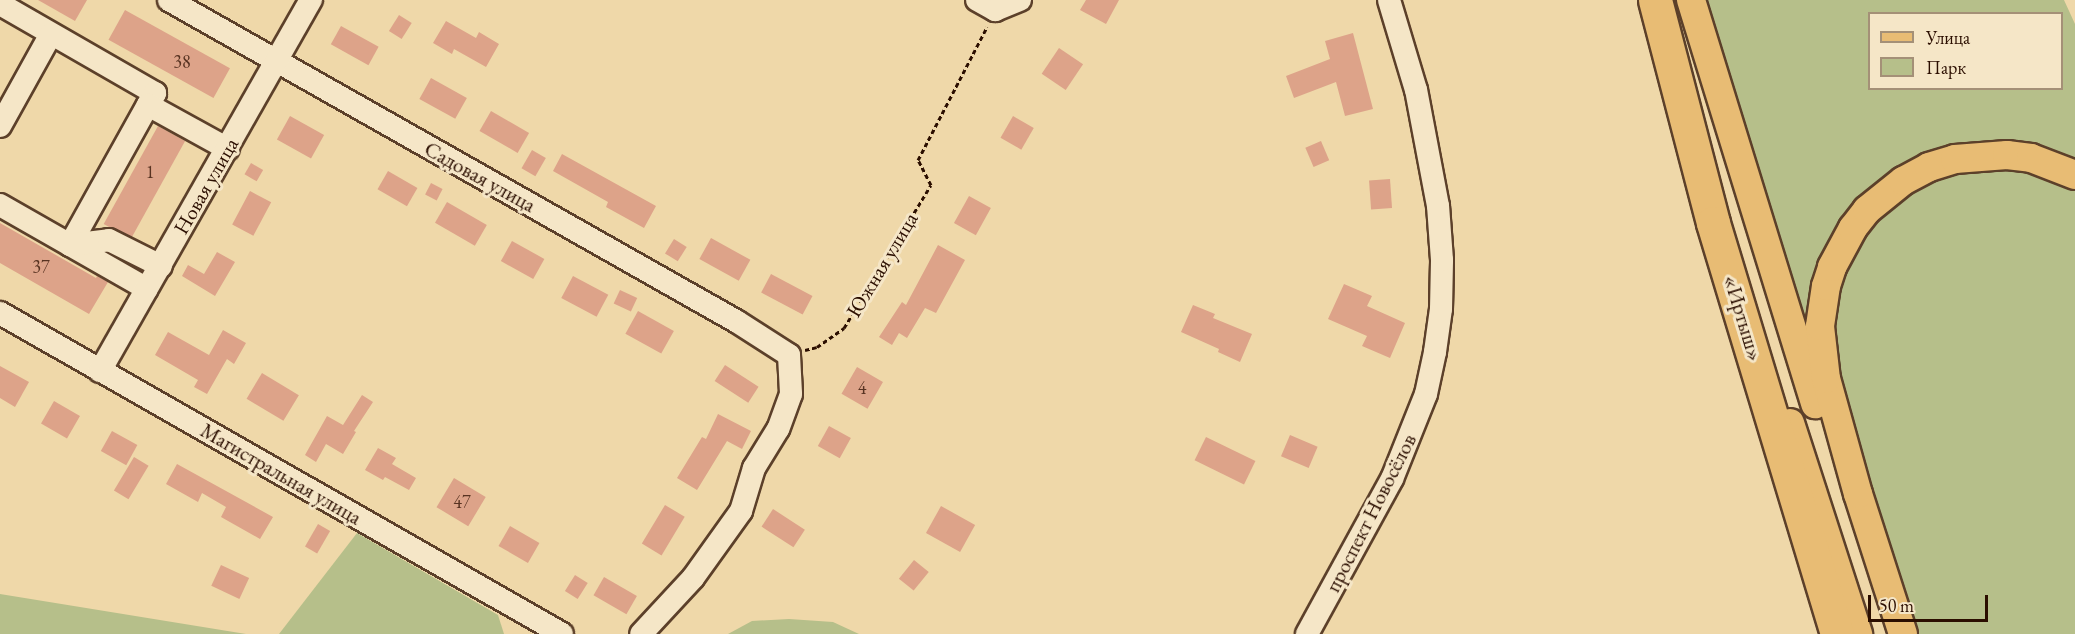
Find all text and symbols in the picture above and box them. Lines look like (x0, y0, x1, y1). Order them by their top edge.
legend (1868, 12, 2063, 90)
text: Улица (1926, 26, 1970, 49)
house number: 38 (173, 51, 191, 73)
text: Парк (1926, 56, 1966, 79)
street label: Новая улица (168, 133, 244, 239)
street label: Садовая улица (420, 136, 540, 218)
house number: 1 (146, 161, 154, 183)
street label: Южная улица (841, 208, 923, 322)
house number: 37 (32, 256, 50, 278)
street label: «Иртыш» (1718, 272, 1768, 364)
house number: 4 (858, 377, 866, 399)
street label: Магистральная улица (196, 418, 366, 530)
street label: проспект Новосёлов (1320, 430, 1422, 596)
house number: 47 (453, 491, 471, 513)
scale bar (1871, 583, 1991, 621)
text: 50 m (1879, 594, 1914, 617)

